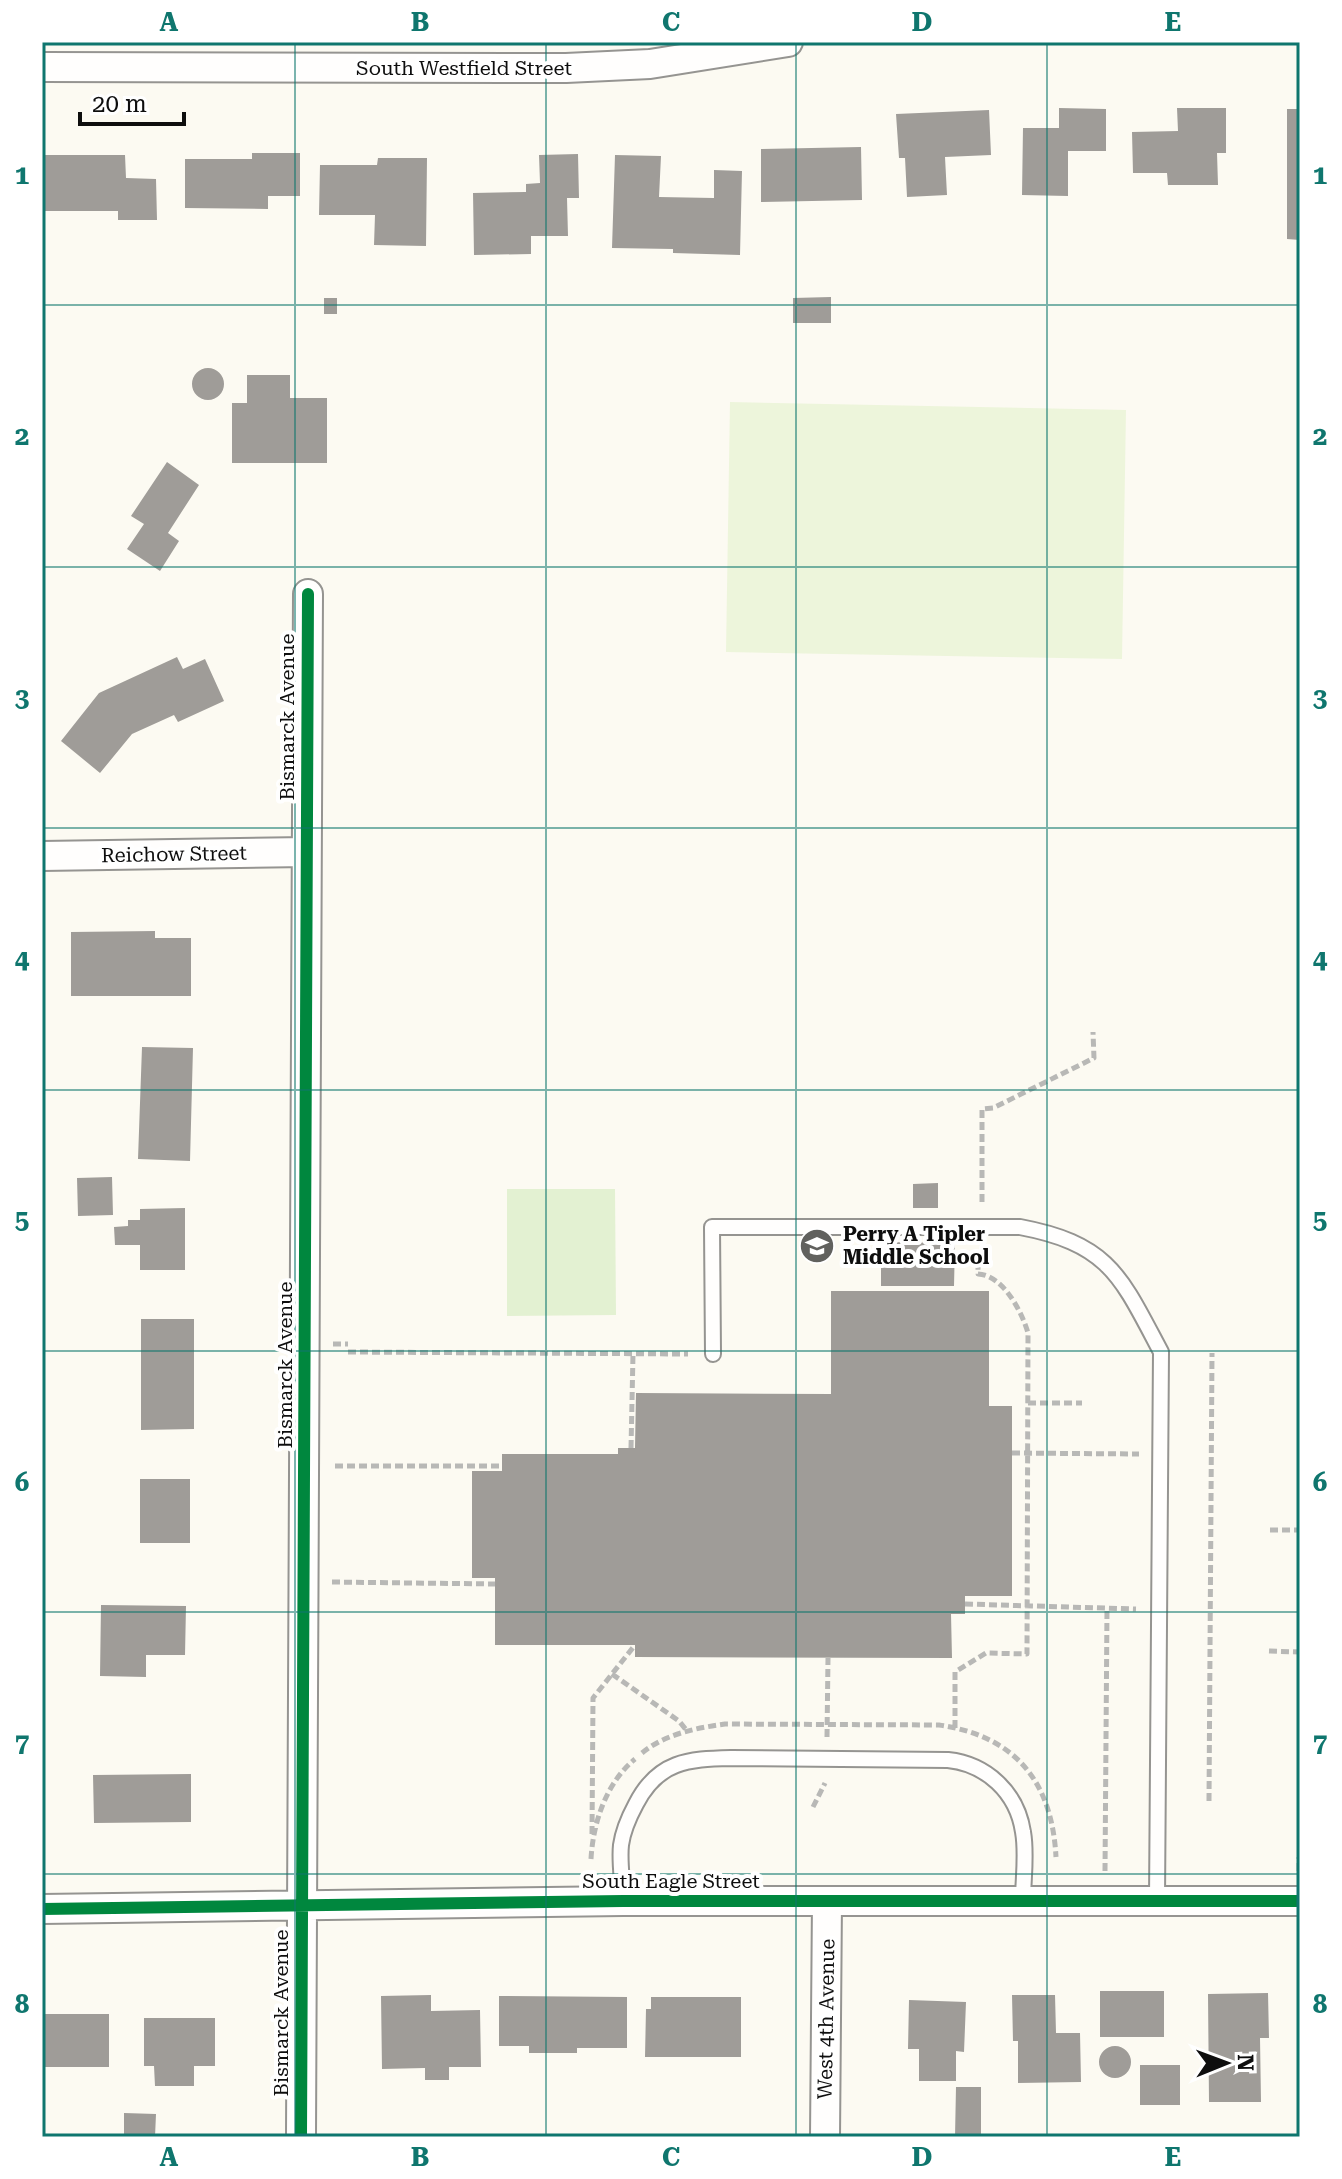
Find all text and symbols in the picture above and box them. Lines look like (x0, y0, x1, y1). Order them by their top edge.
text: A (160, 7, 179, 37)
text: B (411, 7, 429, 37)
text: C (662, 7, 680, 37)
text: D (912, 7, 932, 37)
text: E (1165, 7, 1181, 37)
street label: South Westfield Street (356, 56, 573, 80)
scale bar (80, 76, 184, 126)
text: 20 m (92, 90, 147, 118)
text: 1 (15, 160, 29, 190)
text: 1 (1313, 160, 1327, 190)
text: 2 (15, 421, 29, 451)
text: 2 (1313, 421, 1327, 451)
street label: Bismarck Avenue (275, 633, 299, 801)
text: 3 (15, 683, 29, 713)
text: 3 (1313, 683, 1327, 713)
street label: Reichow Street (101, 841, 248, 867)
text: 4 (15, 944, 30, 974)
text: 4 (1313, 944, 1328, 974)
text: 5 (15, 1205, 29, 1235)
text: 5 (1313, 1205, 1327, 1235)
place label: Perry A Tipler Middle School (843, 1222, 990, 1269)
school or university icon: Perry A Tipler Middle School (798, 1227, 836, 1265)
street label: Bismarck Avenue (273, 1281, 297, 1449)
text: 6 (15, 1467, 29, 1497)
text: 6 (1313, 1467, 1327, 1497)
text: 7 (15, 1728, 29, 1758)
text: 7 (1313, 1728, 1327, 1758)
street label: South Eagle Street (582, 1869, 760, 1893)
street label: Bismarck Avenue (269, 1929, 293, 2097)
street label: West 4th Avenue (813, 1938, 839, 2100)
text: 8 (15, 1989, 30, 2019)
text: 8 (1313, 1989, 1328, 2019)
north arrow (1186, 2023, 1266, 2103)
text: N (1233, 2054, 1258, 2071)
text: A (160, 2142, 179, 2172)
text: B (411, 2142, 429, 2172)
text: C (662, 2142, 680, 2172)
text: D (912, 2142, 932, 2172)
text: E (1165, 2142, 1181, 2172)

